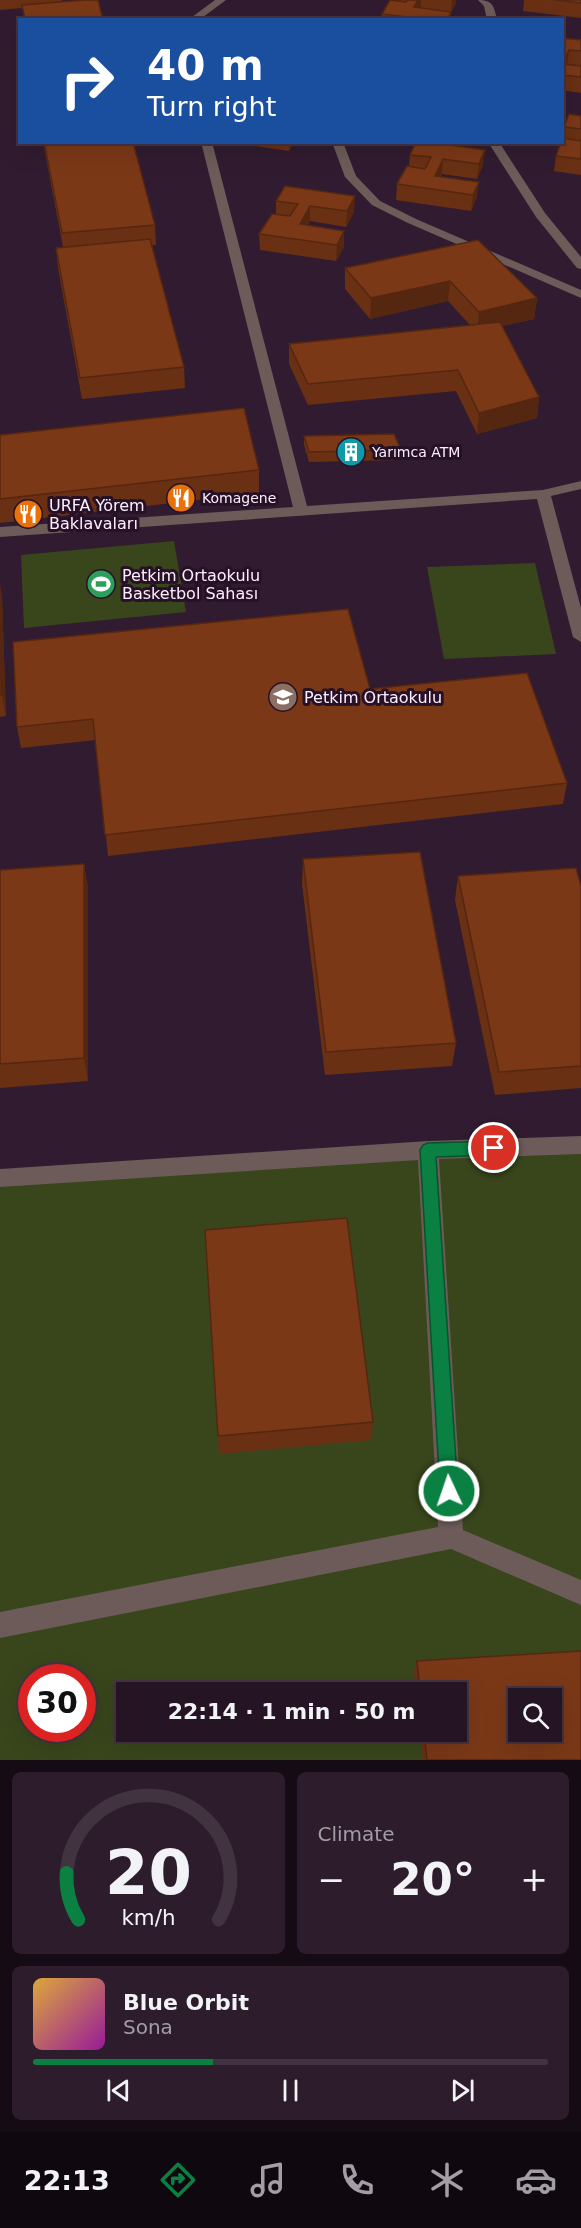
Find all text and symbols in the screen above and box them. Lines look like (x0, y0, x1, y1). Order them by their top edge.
text: 40 m (147, 41, 264, 90)
icon: right (48, 42, 126, 120)
text: Turn right (147, 91, 276, 122)
building icon: Yarımca ATM (335, 436, 367, 468)
place label: Yarımca ATM (371, 444, 460, 460)
restaurant icon: Komagene (165, 482, 197, 514)
place label: Komagene (202, 490, 276, 506)
place label: URFA Yörem Baklavaları (49, 496, 145, 533)
restaurant icon: URFA Yörem Baklavaları (12, 498, 44, 530)
place label: Petkim Ortaokulu Basketbol Sahası (122, 566, 260, 603)
sports icon: Petkim Ortaokulu Basketbol Sahası (85, 568, 117, 600)
school or university icon: Petkim Ortaokulu (267, 681, 299, 713)
place label: Petkim Ortaokulu (304, 688, 442, 707)
pin (468, 1122, 519, 1173)
icon: arrive (477, 1131, 510, 1164)
position arrow (417, 1459, 481, 1523)
speed limit sign: 30 (18, 1664, 96, 1742)
map controls (508, 1688, 562, 1742)
button: search (508, 1688, 562, 1742)
text: 22:14 · 1 min · 50 m (168, 1699, 415, 1724)
text: Climate (318, 1822, 394, 1846)
text: 20 (105, 1836, 192, 1909)
text: 20° (390, 1853, 475, 1906)
text: − (318, 1860, 345, 1899)
text: + (520, 1860, 548, 1899)
text: km/h (121, 1905, 175, 1930)
text: Blue Orbit (123, 1990, 249, 2015)
text: Sona (123, 2015, 173, 2039)
icon: previous (102, 2074, 135, 2107)
icon: pause (274, 2074, 307, 2107)
icon: next (446, 2074, 479, 2107)
icon: directions (157, 2159, 199, 2201)
icon: music (247, 2159, 289, 2201)
icon: phone (336, 2159, 378, 2201)
icon: climate (426, 2159, 468, 2201)
icon: car (515, 2159, 557, 2201)
text: 22:13 (24, 2165, 110, 2196)

